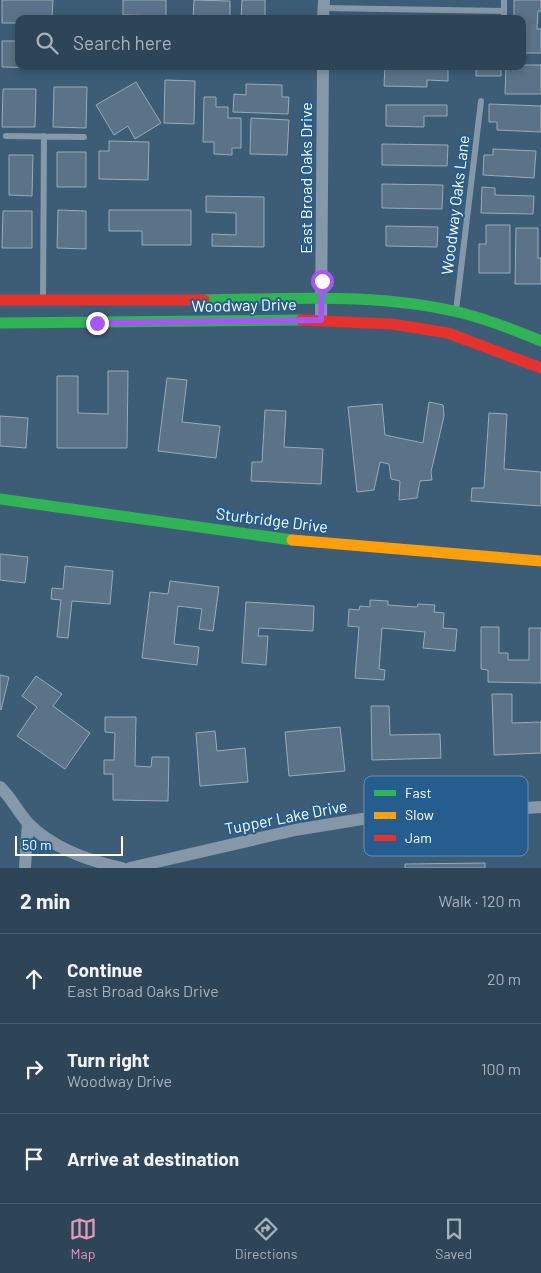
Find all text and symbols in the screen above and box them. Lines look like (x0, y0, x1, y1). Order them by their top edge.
search box (15, 15, 526, 70)
icon: search (33, 29, 61, 57)
text: Search here (73, 31, 172, 54)
street label: East Broad Oaks Drive (296, 102, 315, 254)
street label: Woodway Oaks Lane (437, 134, 473, 276)
route start (311, 270, 334, 293)
street label: Woodway Drive (191, 294, 297, 315)
route end (86, 312, 109, 335)
street label: Sturbridge Drive (215, 503, 329, 536)
legend (364, 776, 528, 856)
text: Fast (405, 784, 431, 801)
street label: Tupper Lake Drive (223, 795, 349, 838)
text: Slow (405, 806, 434, 823)
text: Jam (405, 829, 432, 846)
scale bar (15, 833, 122, 856)
text: 50 m (22, 836, 51, 853)
text: 2 min (20, 888, 70, 913)
text: Walk · 120 m (438, 891, 521, 910)
text: Continue (67, 958, 143, 981)
icon: ahead (20, 965, 48, 993)
text: 20 m (487, 969, 521, 988)
text: East Broad Oaks Drive (67, 981, 219, 1000)
text: Turn right (67, 1048, 149, 1071)
icon: right (20, 1055, 48, 1083)
text: 100 m (481, 1059, 521, 1078)
text: Woodway Drive (67, 1071, 172, 1090)
icon: arrive (20, 1145, 48, 1173)
text: Arrive at destination (67, 1147, 239, 1170)
tab: Map (69, 1215, 97, 1262)
tab: Directions (235, 1215, 297, 1262)
tab: Saved (435, 1215, 472, 1262)

